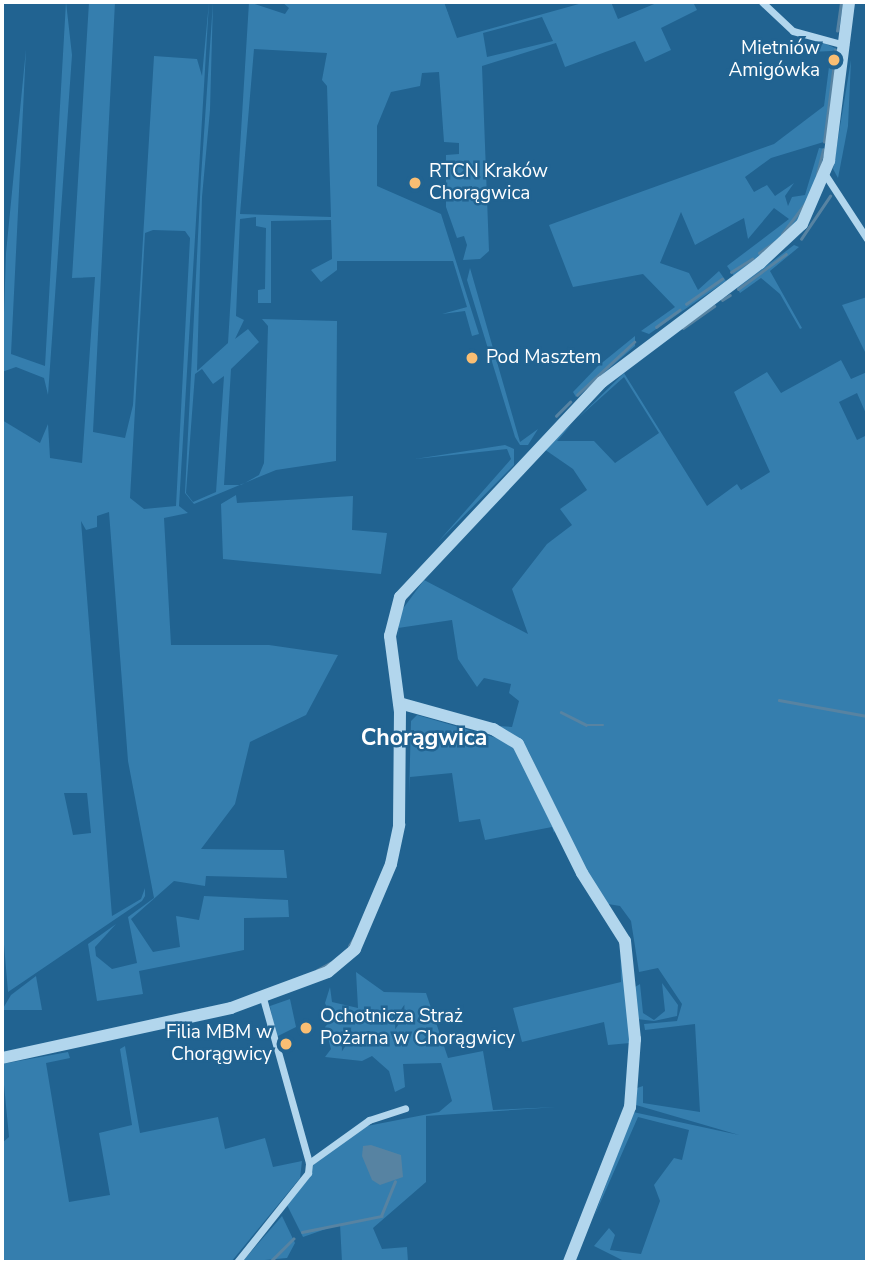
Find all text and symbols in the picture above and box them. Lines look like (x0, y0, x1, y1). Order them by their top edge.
place label: Mietniów Amigówka (728, 38, 820, 82)
marker: Mietniów Amigówka (826, 52, 842, 68)
place label: RTCN Kraków Chorągwica (429, 161, 548, 205)
marker: RTCN Kraków Chorągwica (407, 175, 423, 191)
place label: Pod Masztem (486, 347, 601, 369)
marker: Pod Masztem (464, 350, 480, 366)
district label: Chorągwica (361, 724, 487, 752)
place label: Ochotnicza Straż Pożarna w Chorągwicy (320, 1006, 515, 1050)
marker: Ochotnicza Straż Pożarna w Chorągwicy (298, 1020, 314, 1036)
place label: Filia MBM w Chorągwicy (166, 1022, 272, 1066)
marker: Filia MBM w Chorągwicy (278, 1036, 294, 1052)

